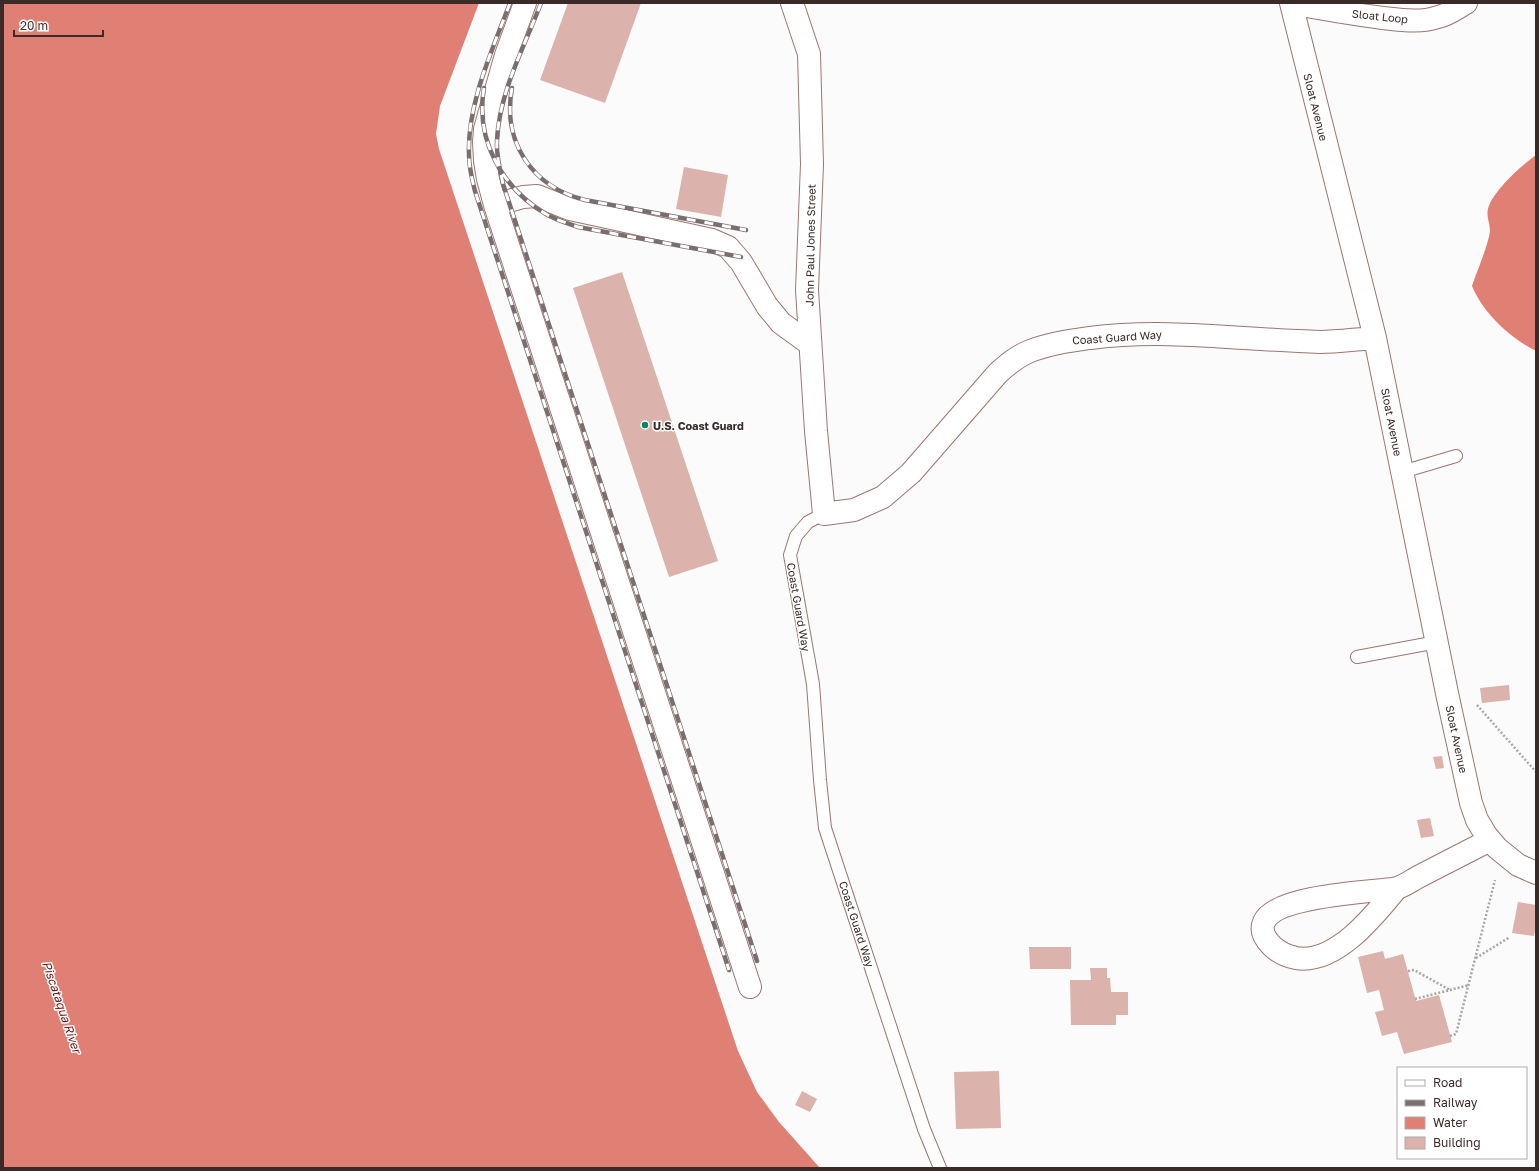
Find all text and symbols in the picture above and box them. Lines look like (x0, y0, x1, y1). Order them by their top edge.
street label: Sloat Loop (1351, 7, 1409, 25)
scale bar (14, 12, 103, 38)
text: 20 m (20, 18, 48, 33)
street label: Sloat Avenue (1301, 72, 1331, 142)
street label: John Paul Jones Street (802, 184, 818, 306)
street label: Coast Guard Way (1072, 327, 1162, 347)
street label: Sloat Avenue (1379, 387, 1405, 457)
place label: U.S. Coast Guard (653, 419, 744, 432)
marker: U.S. Coast Guard (640, 420, 650, 430)
street label: Coast Guard Way (785, 562, 813, 652)
street label: Sloat Avenue (1443, 704, 1471, 774)
street label: Coast Guard Way (837, 879, 877, 969)
water label: Piscataqua River (39, 959, 85, 1057)
legend (1397, 1067, 1527, 1159)
text: Road (1433, 1075, 1462, 1090)
text: Railway (1433, 1095, 1478, 1110)
text: Water (1433, 1115, 1467, 1130)
text: Building (1433, 1135, 1481, 1150)

